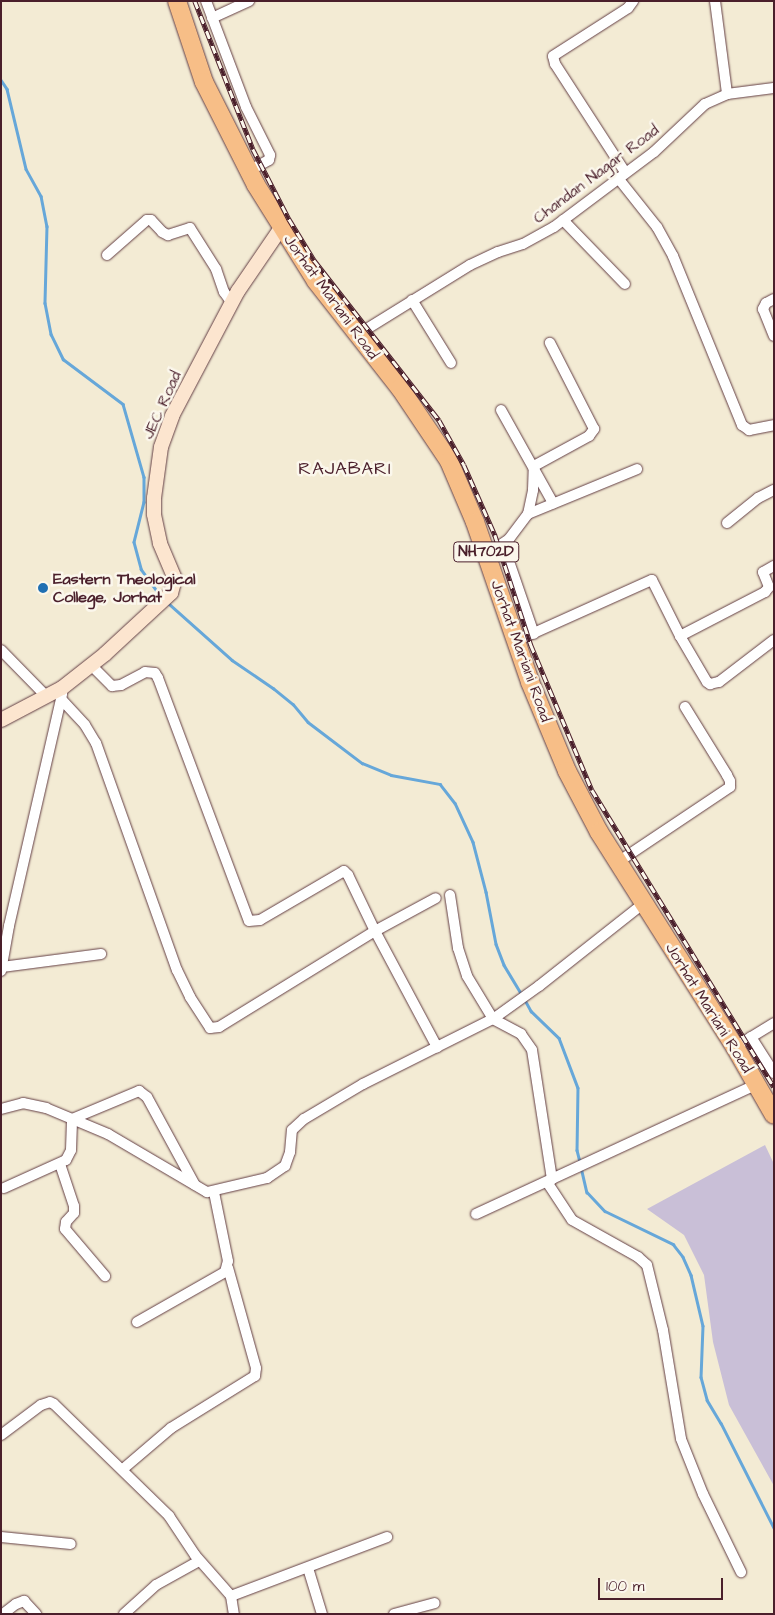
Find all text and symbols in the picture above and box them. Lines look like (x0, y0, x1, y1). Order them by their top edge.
street label: Chandan Nagar Road (529, 120, 663, 228)
street label: Jorhat Mariani Road (279, 231, 383, 363)
street label: JEC Road (139, 368, 185, 442)
district label: RAJABARI (297, 458, 393, 480)
road number: NH702D (452, 540, 520, 564)
place label: Eastern Theological College, Jorhat (53, 569, 196, 607)
street label: Jorhat Mariani Road (486, 577, 556, 725)
marker: Eastern Theological College, Jorhat (37, 582, 49, 594)
street label: Jorhat Mariani Road (661, 939, 757, 1077)
scale bar (600, 1568, 725, 1600)
text: 100 m (606, 1576, 645, 1597)

